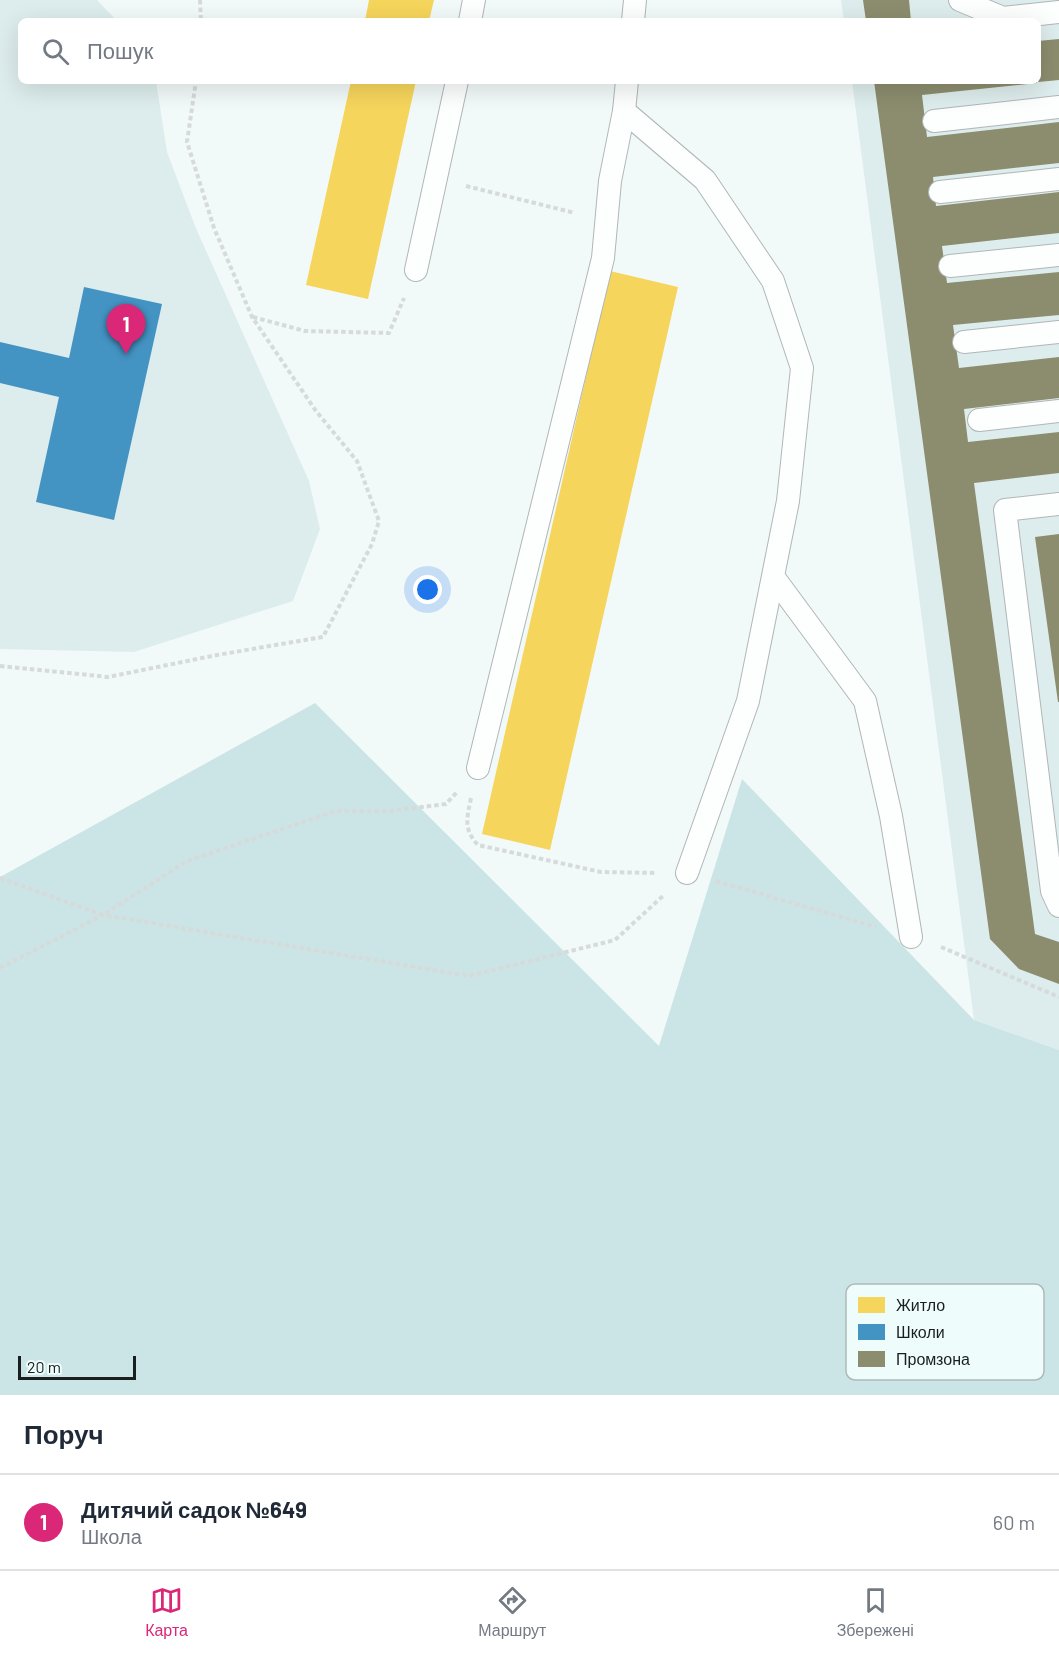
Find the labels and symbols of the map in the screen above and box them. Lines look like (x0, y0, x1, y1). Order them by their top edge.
pin: 1 (106, 304, 146, 354)
your location (413, 575, 442, 604)
legend (846, 1284, 1044, 1380)
text: Житло (896, 1295, 945, 1314)
text: Школи (896, 1322, 945, 1341)
text: Промзона (896, 1349, 970, 1368)
scale bar (18, 1353, 136, 1380)

